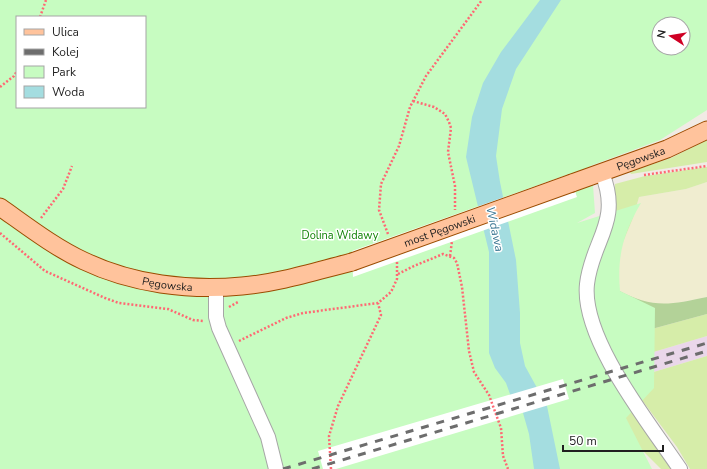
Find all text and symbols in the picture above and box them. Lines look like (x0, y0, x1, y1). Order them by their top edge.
legend (16, 16, 146, 108)
north arrow (651, 16, 691, 56)
text: Ulica (52, 24, 79, 40)
text: N (654, 28, 670, 40)
text: Kolej (52, 44, 79, 60)
text: Park (52, 64, 77, 80)
text: Woda (52, 84, 85, 100)
street label: Pęgowska (614, 143, 668, 174)
water label: Widawa (482, 205, 508, 253)
street label: most Pęgowski (402, 211, 478, 251)
park label: Dolina Widawy (302, 228, 379, 243)
street label: Pęgowska (141, 274, 193, 295)
scale bar (563, 427, 663, 453)
text: 50 m (569, 433, 597, 449)

